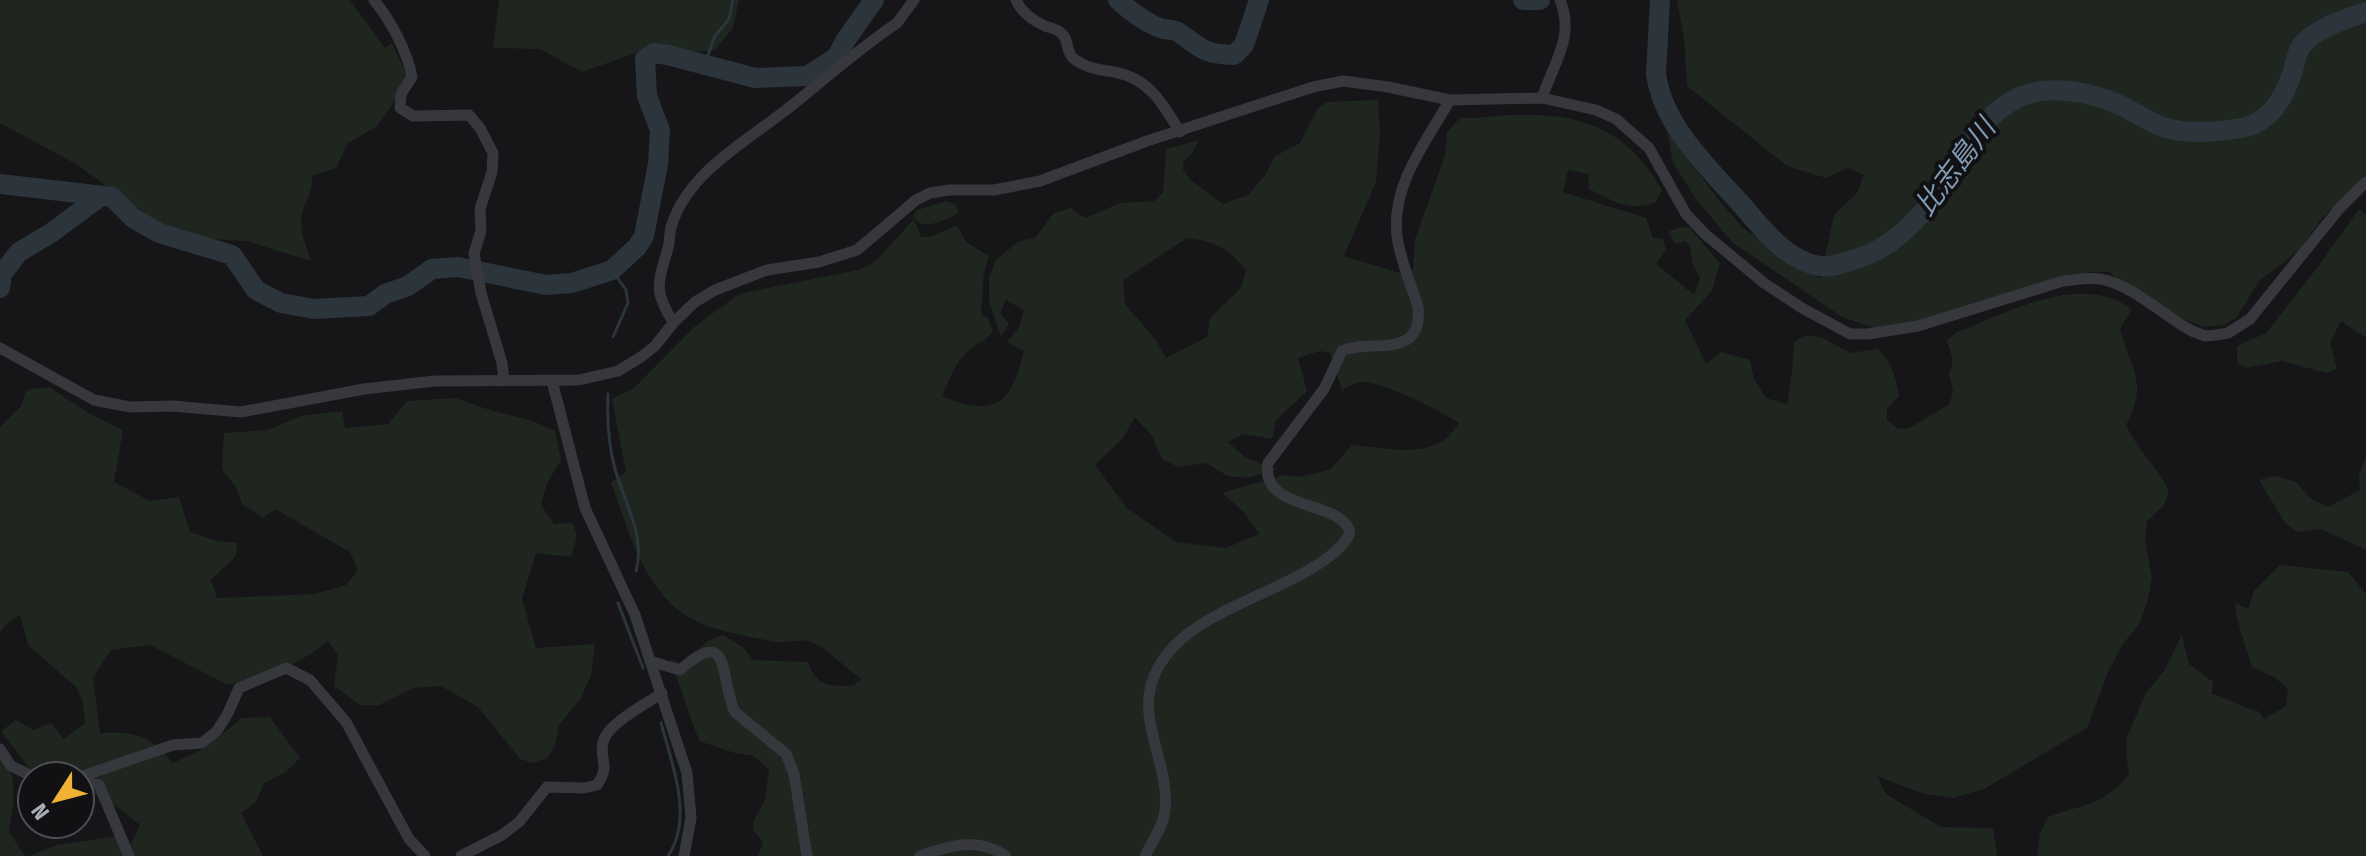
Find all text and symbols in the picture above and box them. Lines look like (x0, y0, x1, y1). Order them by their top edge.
water label: 比志島川 (1908, 110, 2004, 222)
north arrow (16, 760, 96, 840)
text: N (25, 798, 55, 825)

